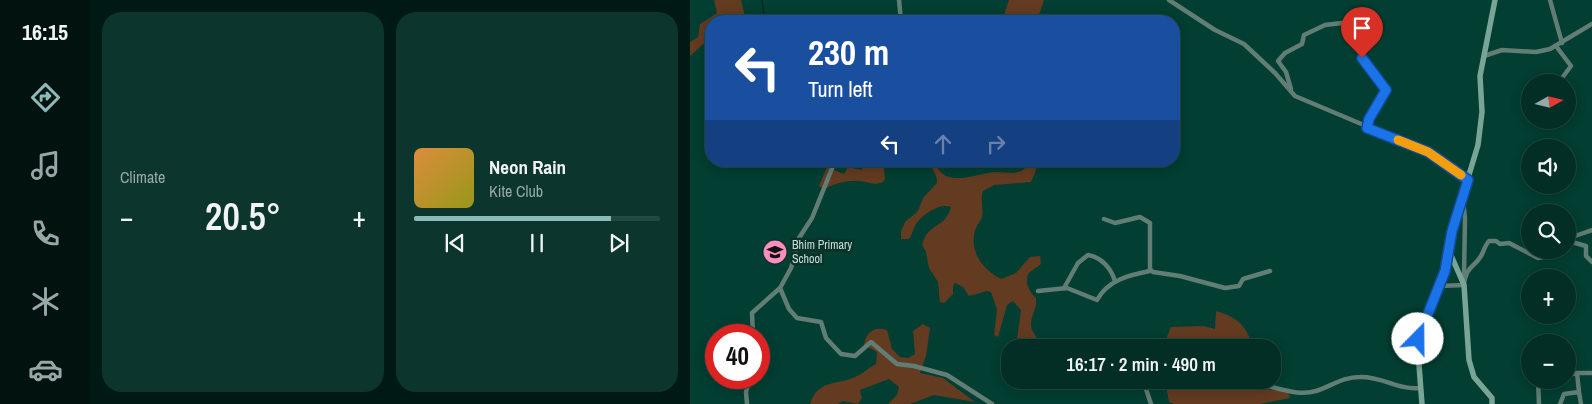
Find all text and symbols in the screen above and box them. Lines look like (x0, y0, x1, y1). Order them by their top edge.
pin (1341, 7, 1383, 58)
icon: arrive (1348, 14, 1376, 42)
text: 16:15 (22, 17, 68, 47)
text: 230 m (808, 29, 889, 76)
icon: left (725, 35, 790, 100)
text: Turn left (808, 74, 873, 104)
north arrow (1521, 74, 1576, 129)
map controls (1521, 74, 1576, 389)
icon: directions (28, 80, 63, 115)
icon: left (876, 130, 904, 158)
icon: ahead (929, 130, 957, 158)
icon: right (982, 130, 1010, 158)
button: sound (1521, 139, 1576, 194)
icon: music (28, 148, 63, 183)
text: Neon Rain (489, 154, 566, 180)
text: Climate (120, 166, 165, 188)
text: Kite Club (489, 180, 543, 202)
text: 20.5° (205, 191, 281, 242)
text: − (120, 198, 133, 236)
text: + (353, 198, 366, 236)
button: search (1521, 204, 1576, 259)
icon: phone (28, 216, 63, 251)
icon: previous (441, 229, 469, 257)
icon: pause (523, 229, 551, 257)
icon: next (605, 229, 633, 257)
place label: Bhim Primary School (792, 237, 852, 267)
school or university icon: Bhim Primary School (762, 239, 788, 265)
button: + (1521, 269, 1576, 324)
icon: climate (28, 284, 63, 319)
position arrow (1391, 312, 1443, 364)
speed limit sign: 40 (705, 324, 770, 389)
button: − (1521, 334, 1576, 389)
text: 16:17 · 2 min · 490 m (1066, 351, 1216, 377)
icon: car (28, 352, 63, 387)

